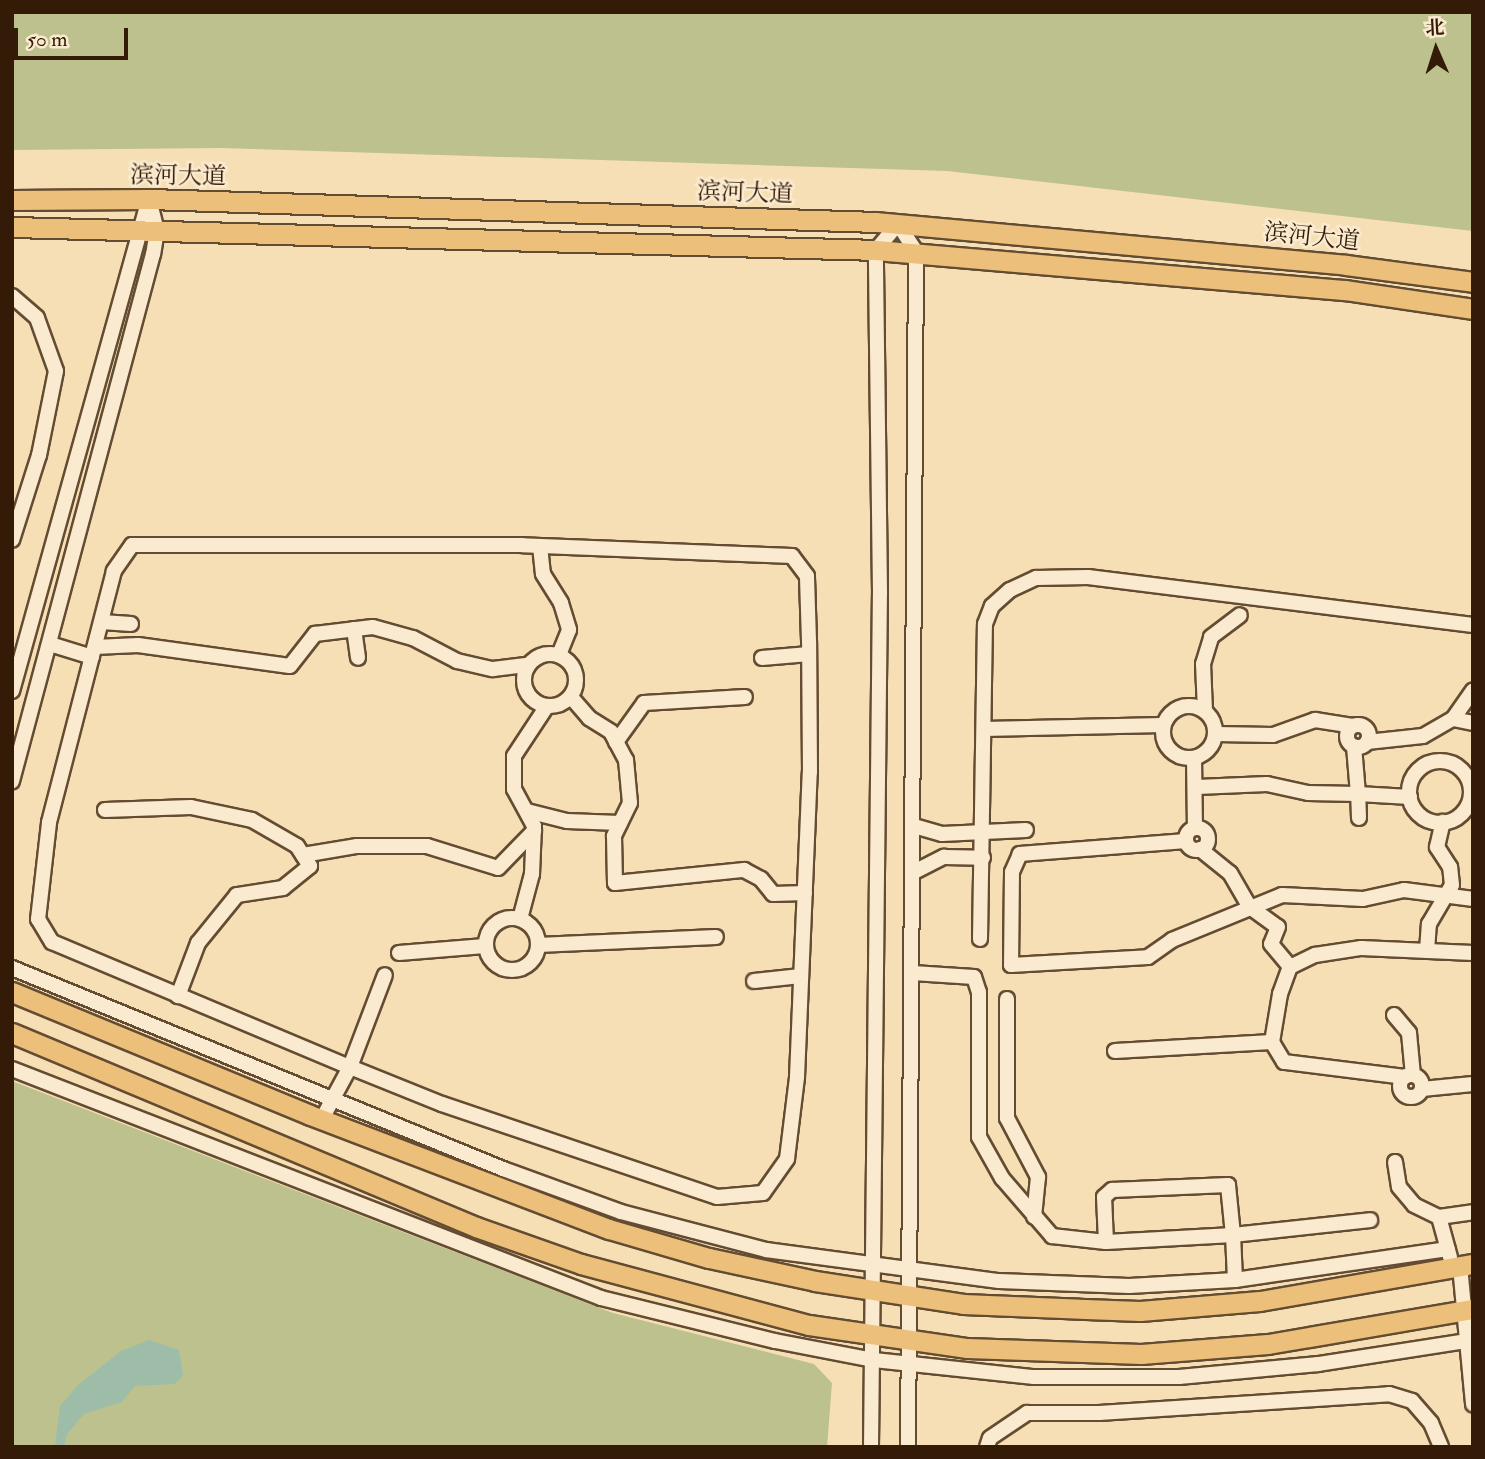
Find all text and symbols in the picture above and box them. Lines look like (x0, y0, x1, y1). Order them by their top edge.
scale bar (18, 14, 131, 58)
north arrow (1401, 14, 1471, 84)
text: 北 (1425, 16, 1445, 41)
text: 50 m (27, 26, 68, 53)
street label: 滨河大道 (130, 161, 226, 191)
street label: 滨河大道 (697, 177, 793, 209)
street label: 滨河大道 (1263, 218, 1361, 256)

